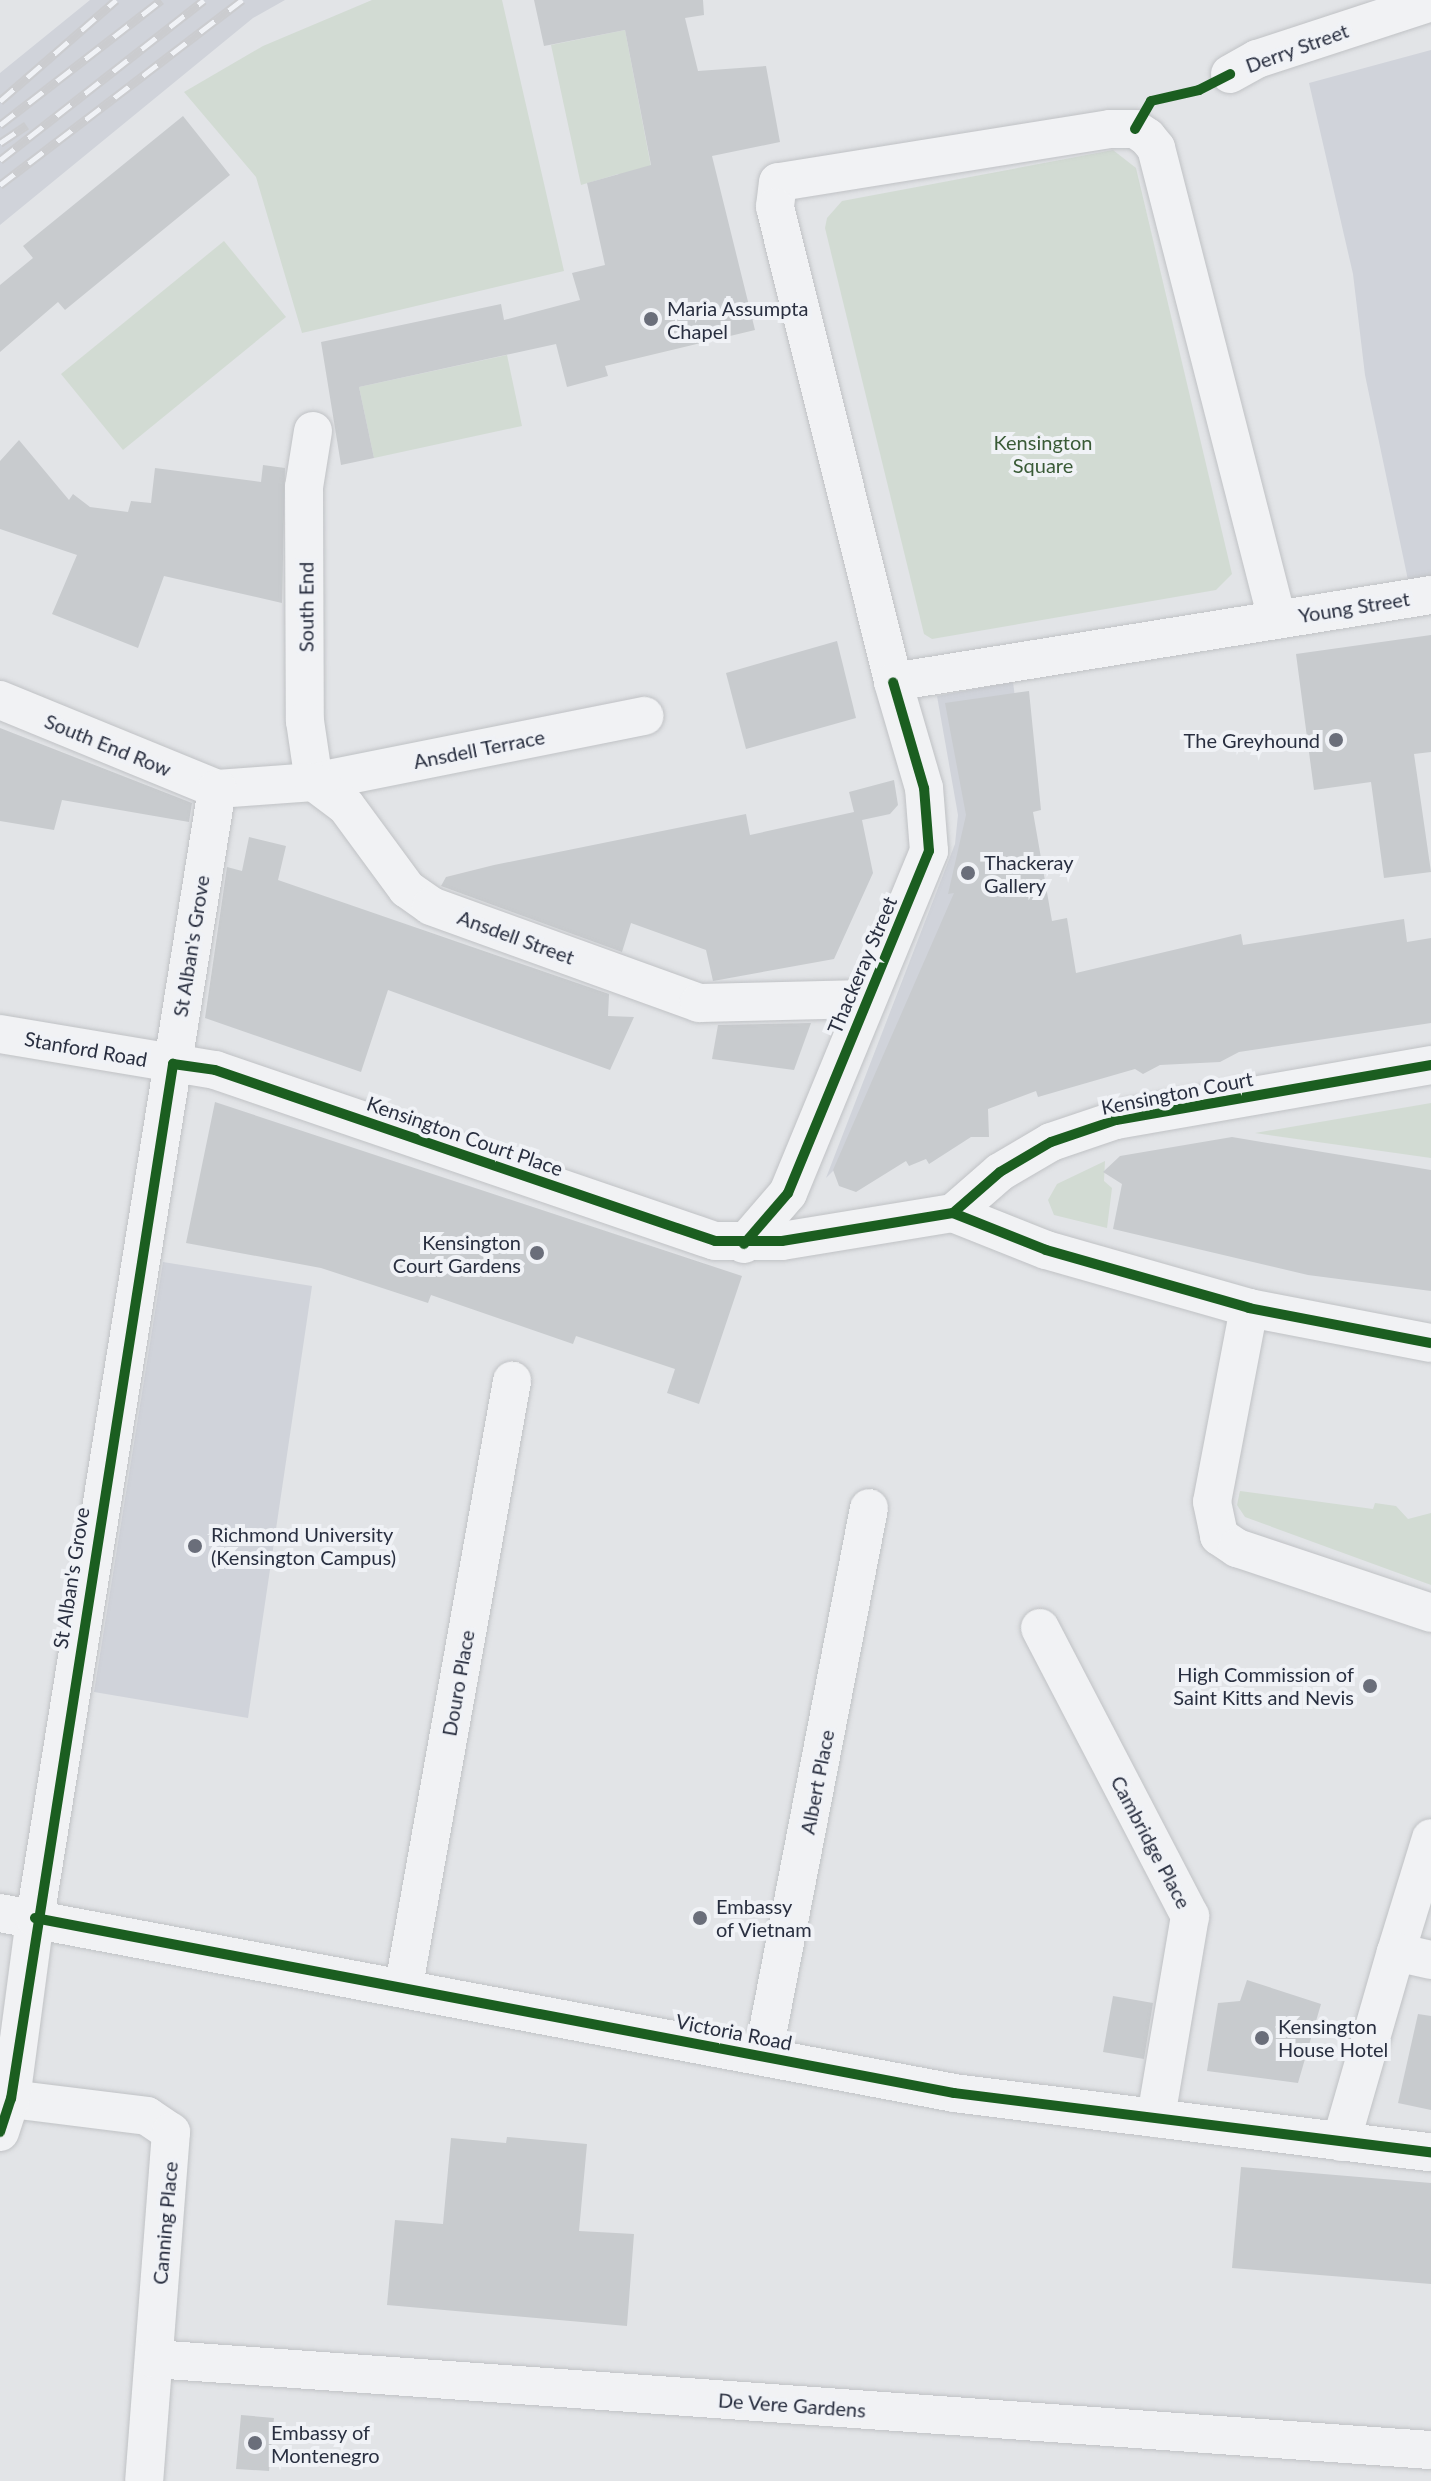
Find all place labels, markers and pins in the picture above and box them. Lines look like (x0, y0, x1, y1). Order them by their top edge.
place label: Maria Assumpta Chapel (667, 296, 809, 343)
marker: Maria Assumpta Chapel (642, 310, 660, 328)
place label: The Greyhound (1184, 728, 1320, 752)
marker: The Greyhound (1327, 731, 1345, 749)
place label: Thackeray Gallery (984, 850, 1074, 897)
marker: Thackeray Gallery (959, 864, 977, 882)
place label: Kensington Court Gardens (393, 1230, 521, 1277)
marker: Kensington Court Gardens (528, 1244, 546, 1262)
place label: Richmond University (Kensington Campus) (211, 1522, 396, 1569)
marker: Richmond University (Kensington Campus) (186, 1537, 204, 1555)
place label: High Commission of Saint Kitts and Nevis (1173, 1662, 1354, 1709)
marker: High Commission of Saint Kitts and Nevis (1361, 1677, 1379, 1695)
place label: Embassy of Vietnam (716, 1894, 813, 1941)
marker: Embassy of Vietnam (691, 1909, 709, 1927)
place label: Kensington House Hotel (1278, 2014, 1388, 2061)
marker: Kensington House Hotel (1253, 2029, 1271, 2047)
place label: Embassy of Montenegro (271, 2420, 380, 2467)
marker: Embassy of Montenegro (246, 2434, 264, 2452)

